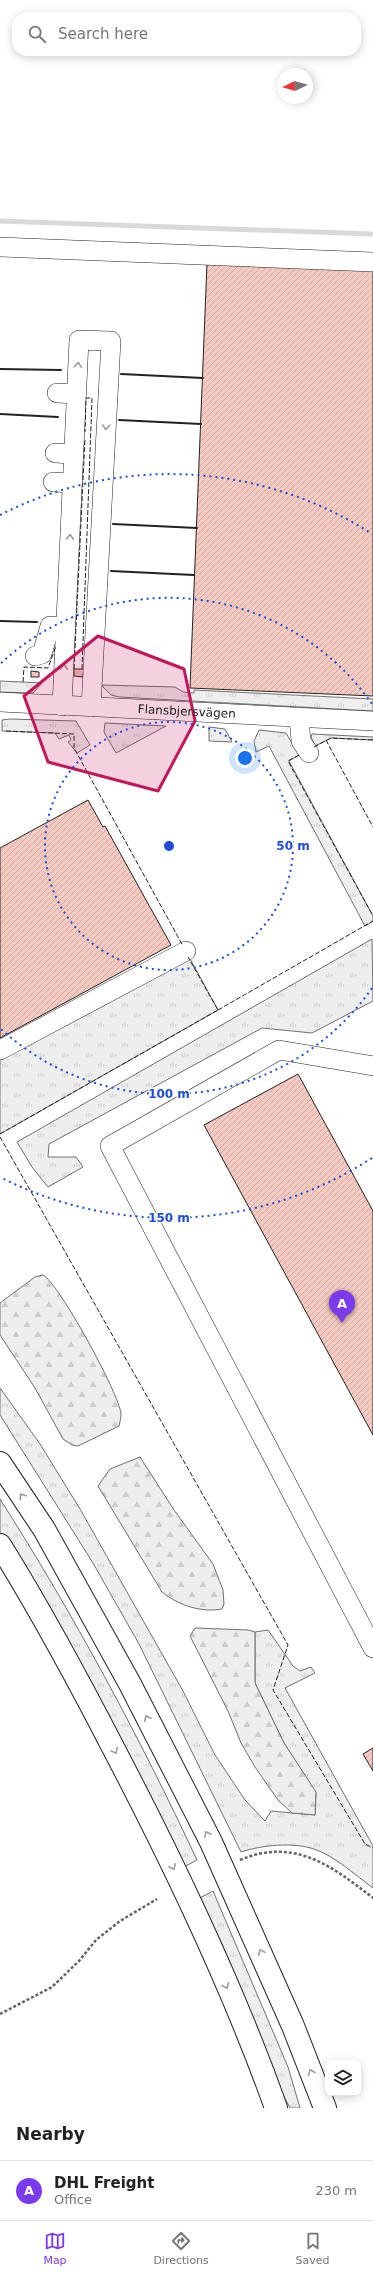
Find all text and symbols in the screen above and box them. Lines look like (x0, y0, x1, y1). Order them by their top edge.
search box (12, 12, 361, 56)
icon: search (26, 23, 48, 45)
text: Search here (58, 25, 148, 43)
north arrow (277, 68, 313, 104)
one-way arrow (73, 362, 82, 368)
one-way arrow (102, 424, 110, 430)
one-way arrow (65, 534, 74, 540)
one-way arrow (59, 664, 68, 670)
street label: Flansbjersvägen (137, 702, 236, 721)
your location (235, 748, 255, 768)
centre of rings (162, 839, 176, 853)
text: 50 m (276, 839, 310, 853)
text: 100 m (148, 1087, 190, 1101)
text: 150 m (148, 1211, 190, 1225)
pin: A (329, 1290, 355, 1323)
one-way arrow (20, 1494, 27, 1501)
one-way arrow (144, 1715, 152, 1722)
one-way arrow (110, 1747, 118, 1754)
one-way arrow (204, 1830, 212, 1838)
one-way arrow (168, 1863, 176, 1870)
one-way arrow (257, 1948, 265, 1955)
one-way arrow (222, 1982, 230, 1989)
map controls (325, 2060, 361, 2096)
button: layers (325, 2060, 361, 2096)
one-way arrow (307, 2068, 315, 2075)
text: Nearby (16, 2124, 85, 2144)
text: DHL Freight (54, 2174, 154, 2192)
text: A (24, 2183, 34, 2198)
text: 230 m (315, 2183, 357, 2198)
text: Office (54, 2192, 92, 2207)
tab: Map (43, 2230, 67, 2267)
tab: Directions (153, 2230, 209, 2267)
tab: Saved (296, 2230, 330, 2267)

